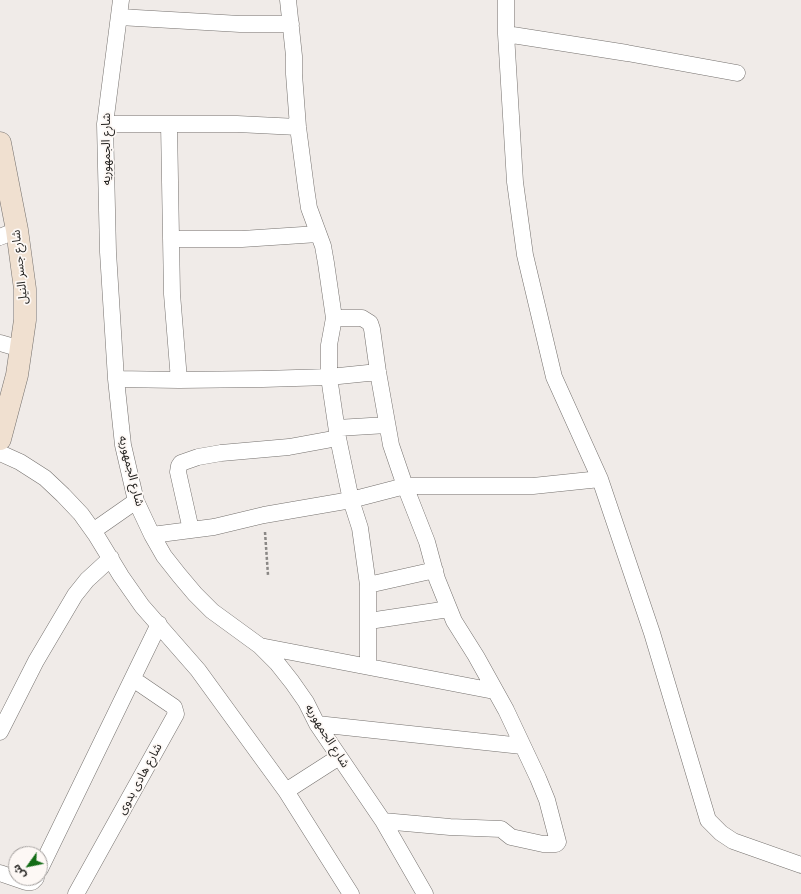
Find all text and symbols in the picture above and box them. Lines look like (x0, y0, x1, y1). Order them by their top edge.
street label: شارع الجمهوريه (100, 113, 114, 185)
street label: شارع جسر النيل (9, 229, 31, 305)
street label: شارع الجمهوريه (115, 434, 147, 508)
street label: شارع الجمهوريه (302, 702, 352, 770)
street label: شارع هادى بدوى (115, 741, 165, 817)
north arrow (8, 846, 48, 886)
text: ش (9, 862, 29, 882)

